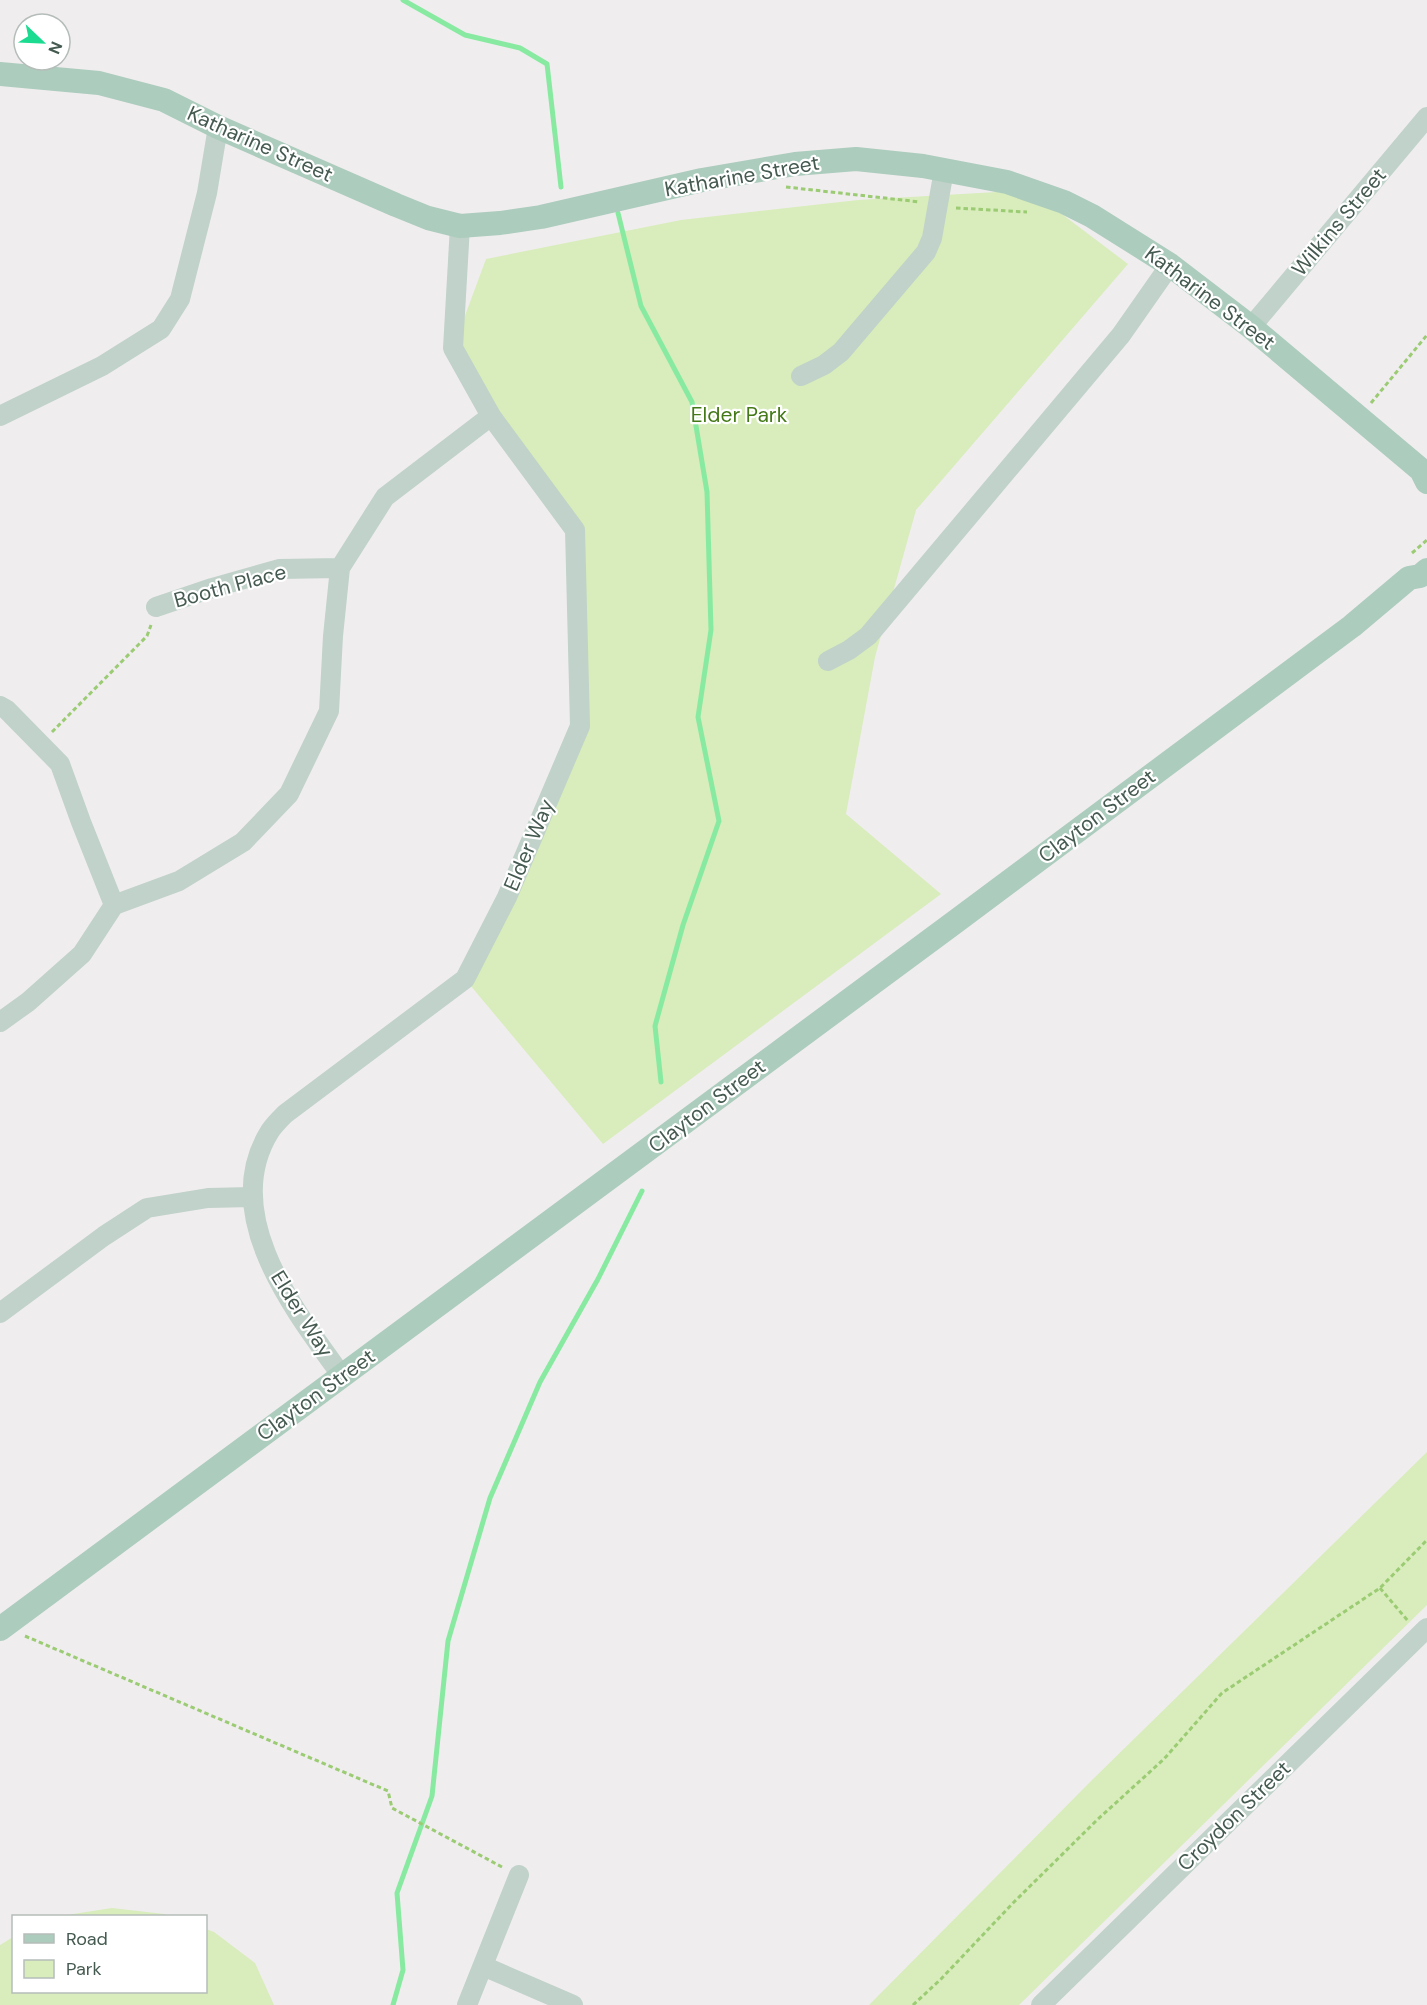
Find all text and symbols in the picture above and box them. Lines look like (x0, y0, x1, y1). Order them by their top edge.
north arrow (12, 12, 72, 72)
text: N (43, 38, 67, 57)
street label: Katharine Street (183, 99, 337, 189)
street label: Katharine Street (662, 149, 822, 203)
street label: Wilkins Street (1285, 162, 1393, 282)
street label: Katharine Street (1139, 240, 1281, 356)
park label: Elder Park (691, 401, 788, 429)
street label: Booth Place (171, 558, 289, 614)
street label: Clayton Street (1033, 763, 1161, 869)
street label: Elder Way (497, 795, 561, 895)
street label: Clayton Street (643, 1053, 771, 1159)
street label: Elder Way (264, 1265, 340, 1363)
street label: Clayton Street (251, 1343, 381, 1447)
street label: Croydon Street (1171, 1755, 1297, 1877)
legend (12, 1915, 207, 1993)
text: Road (66, 1927, 108, 1951)
text: Park (66, 1957, 102, 1981)

